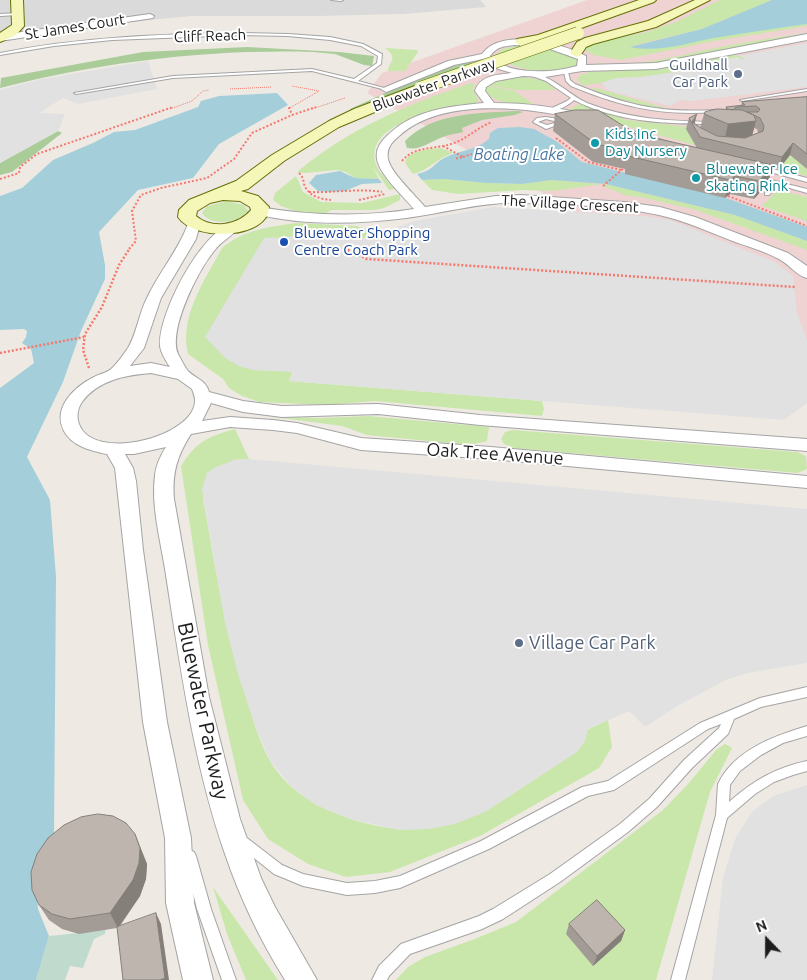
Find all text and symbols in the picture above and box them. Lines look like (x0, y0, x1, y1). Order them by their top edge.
street label: St James Court (23, 10, 127, 44)
street label: Cliff Reach (173, 26, 247, 46)
street label: Bluewater Parkway (370, 54, 498, 116)
place label: Guildhall Car Park (669, 56, 728, 91)
marker: Guildhall Car Park (732, 68, 744, 80)
place label: Kids Inc Day Nursery (605, 125, 687, 160)
marker: Kids Inc Day Nursery (589, 137, 601, 149)
water label: Boating Lake (474, 145, 564, 165)
place label: Bluewater Ice Skating Rink (706, 160, 798, 195)
marker: Bluewater Ice Skating Rink (690, 172, 702, 184)
street label: The Village Crescent (501, 191, 639, 217)
place label: Bluewater Shopping Centre Coach Park (294, 224, 430, 259)
marker: Bluewater Shopping Centre Coach Park (278, 236, 290, 248)
street label: Oak Tree Avenue (426, 438, 564, 470)
street label: Bluewater Parkway (172, 620, 234, 802)
place label: Village Car Park (529, 632, 656, 654)
marker: Village Car Park (513, 637, 525, 649)
north arrow (742, 915, 792, 965)
text: N (754, 917, 769, 935)

